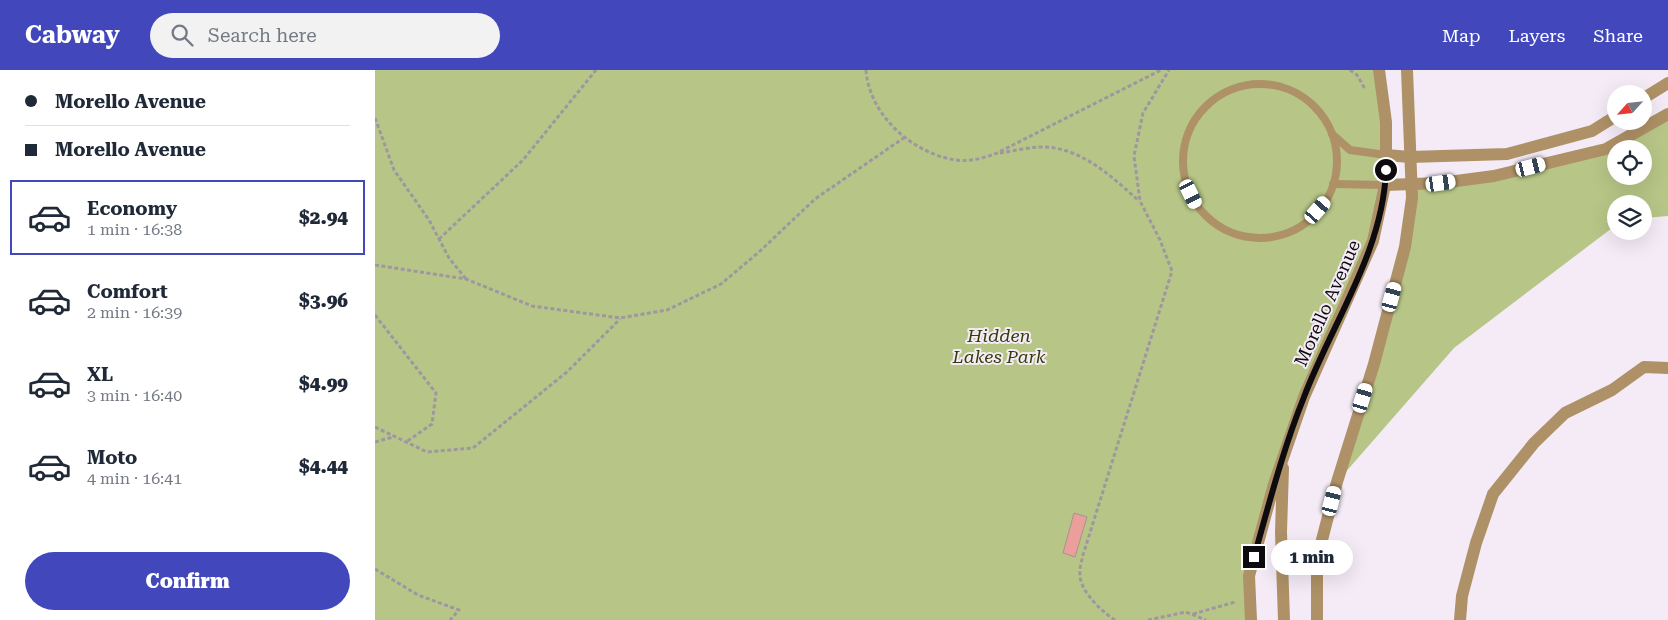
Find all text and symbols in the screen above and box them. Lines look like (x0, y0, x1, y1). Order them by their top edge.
search box (150, 13, 500, 58)
text: Cabway (25, 21, 120, 49)
icon: search (168, 21, 196, 49)
text: Search here (208, 24, 317, 47)
text: Map (1442, 25, 1481, 46)
text: Layers (1509, 25, 1565, 46)
text: Share (1593, 25, 1643, 46)
north arrow (1607, 85, 1653, 130)
map controls (1607, 85, 1652, 240)
text: Morello Avenue (55, 90, 206, 113)
text: Morello Avenue (55, 138, 206, 161)
button: locate (1607, 140, 1652, 185)
car (1514, 156, 1547, 178)
route start (1375, 159, 1397, 181)
car (1425, 173, 1456, 193)
car (1177, 177, 1204, 211)
car (1302, 194, 1333, 226)
icon: car (27, 195, 72, 240)
button: layers (1607, 195, 1652, 240)
text: Economy (87, 197, 177, 220)
text: $2.94 (299, 206, 348, 229)
text: 1 min · 16:38 (87, 220, 182, 239)
street label: Morello Avenue (1290, 236, 1364, 369)
icon: car (27, 278, 72, 323)
text: Comfort (87, 280, 168, 303)
car (1380, 281, 1403, 313)
text: $3.96 (299, 289, 348, 312)
text: 2 min · 16:39 (87, 303, 182, 322)
park label: Hidden Lakes Park (952, 325, 1046, 367)
icon: car (27, 361, 72, 406)
text: XL (87, 363, 113, 386)
text: $4.99 (299, 372, 348, 395)
car (1351, 381, 1374, 415)
text: 3 min · 16:40 (87, 386, 182, 405)
icon: car (27, 444, 72, 489)
text: Moto (87, 446, 137, 469)
text: $4.44 (299, 455, 348, 478)
text: 4 min · 16:41 (87, 469, 182, 488)
car (1321, 485, 1342, 517)
callout: 1 min (1271, 540, 1354, 574)
route end (1243, 546, 1265, 568)
text: 1 min (1290, 548, 1334, 567)
button: Confirm (25, 552, 350, 610)

